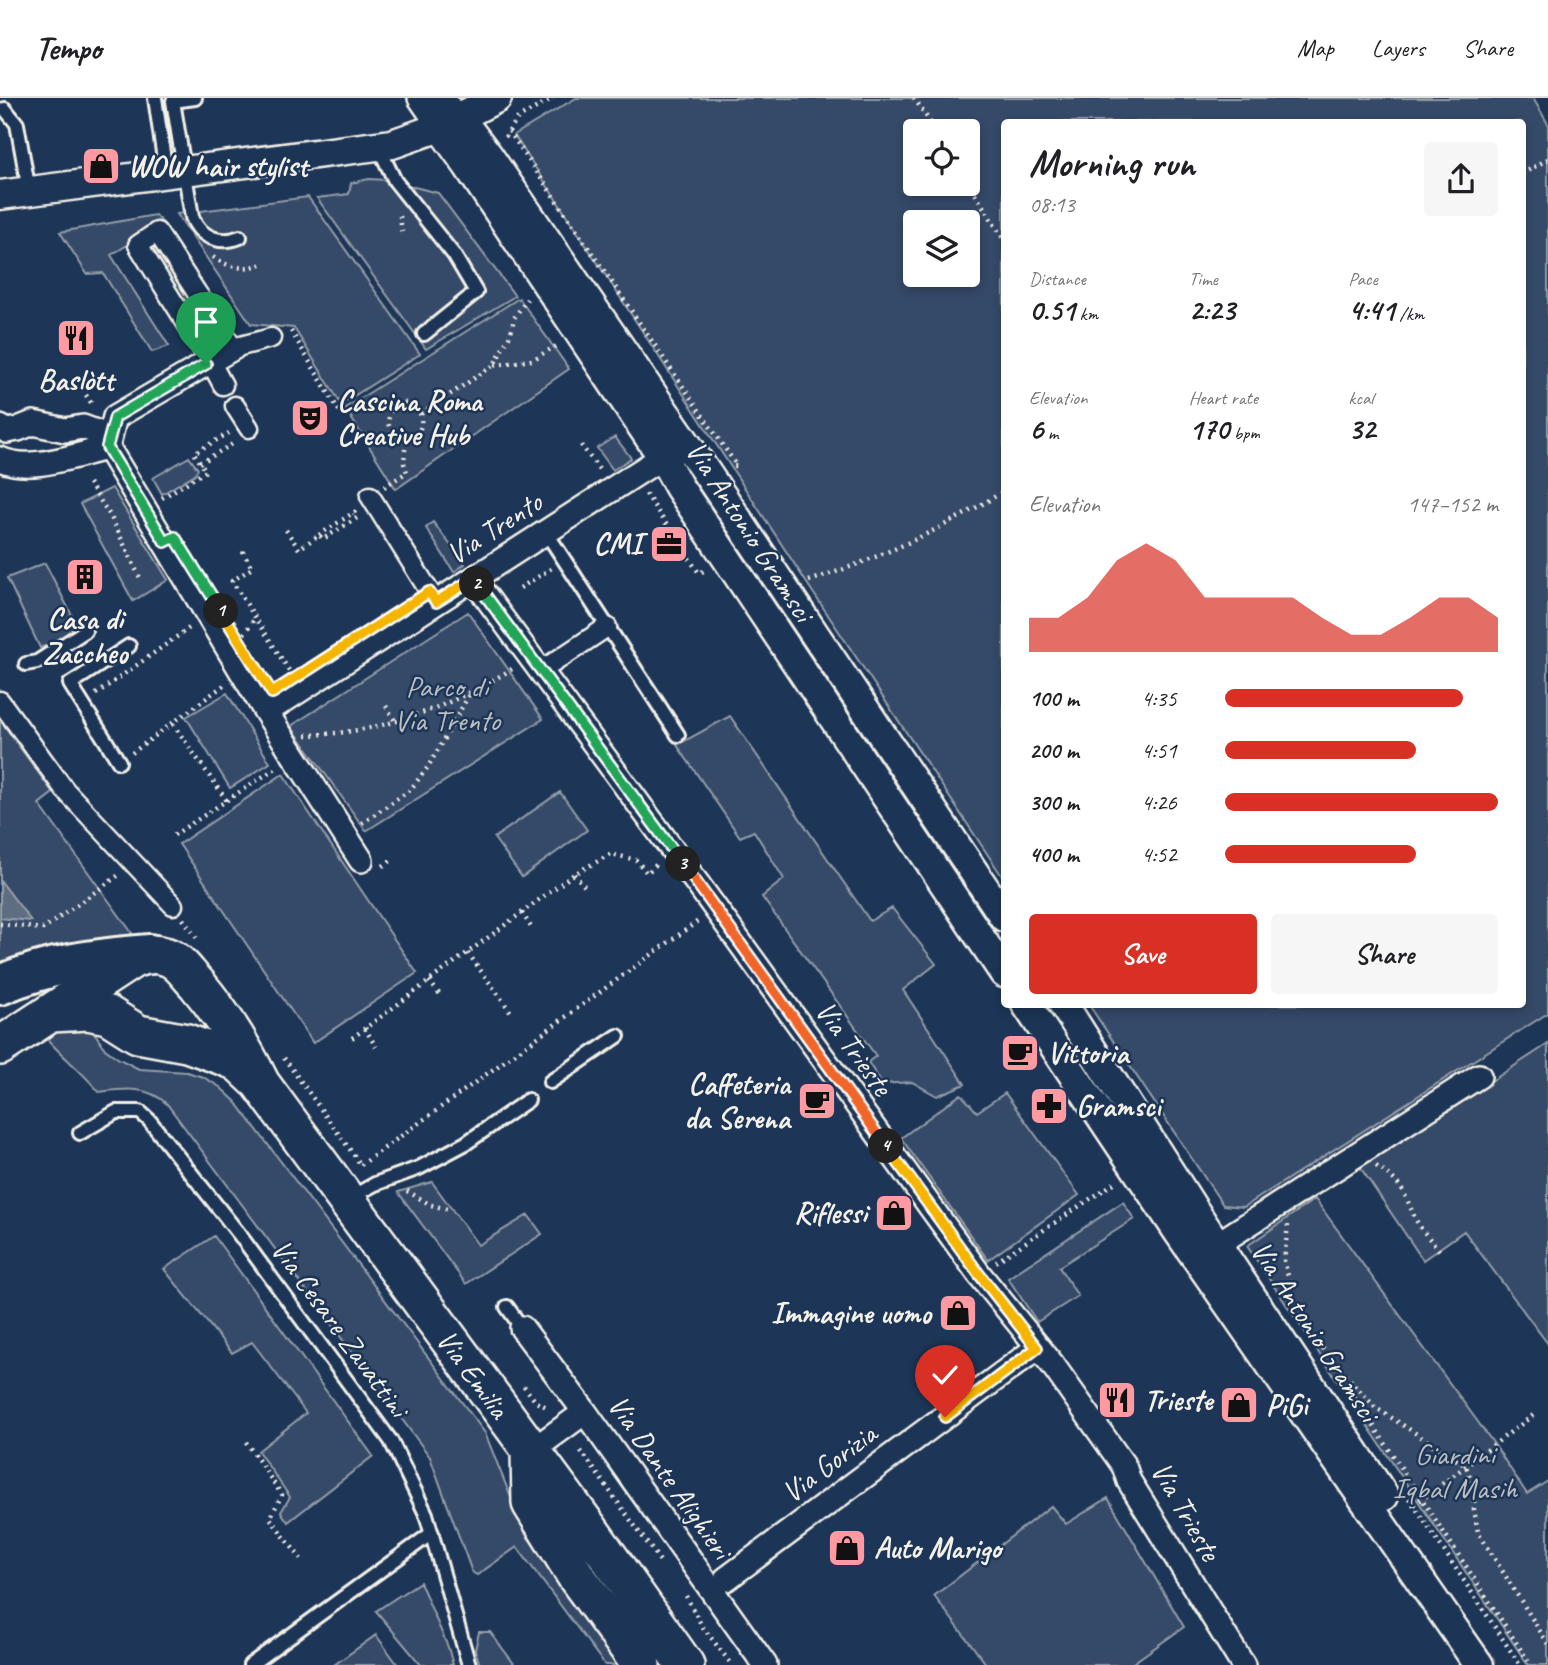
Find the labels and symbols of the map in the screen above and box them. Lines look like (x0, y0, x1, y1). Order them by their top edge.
shop icon: WOW hair stylist (80, 145, 122, 187)
place label: WOW hair stylist (128, 147, 310, 186)
pin (176, 292, 236, 364)
restaurant icon: Baslòtt (55, 317, 97, 359)
place label: Baslòtt (38, 361, 117, 399)
place label: Cascina Roma Creative Hub (337, 382, 484, 454)
theatre icon: Cascina Roma Creative Hub (289, 397, 331, 439)
street label: Via Antonio Gramsci (677, 433, 824, 631)
street label: Via Trento (439, 482, 550, 573)
office icon: CMI (648, 523, 690, 565)
place label: CMI (594, 525, 649, 563)
building icon: Casa di Zaccheo (64, 556, 106, 598)
pin: 2 (460, 566, 494, 602)
pin: 1 (204, 594, 238, 628)
place label: Casa di Zaccheo (43, 600, 130, 672)
park label: Parco di Via Trento (394, 667, 502, 739)
pin: 3 (666, 846, 700, 882)
street label: Via Trieste (807, 993, 902, 1105)
cafe icon: Vittoria (999, 1032, 1041, 1074)
place label: Vittoria (1047, 1034, 1131, 1072)
place label: Caffeteria da Serena (684, 1065, 793, 1137)
cafe icon: Caffeteria da Serena (796, 1080, 838, 1122)
pharmacy icon: Gramsci (1028, 1085, 1070, 1127)
place label: Gramsci (1076, 1087, 1165, 1125)
pin: 4 (868, 1128, 903, 1164)
shop icon: Riflessi (873, 1192, 915, 1234)
place label: Riflessi (794, 1194, 871, 1232)
street label: Via Cesare Zavattini (263, 1232, 419, 1427)
street label: Via Antonio Gramsci (1242, 1233, 1389, 1431)
shop icon: Immagine uomo (937, 1292, 979, 1334)
place label: Immagine uomo (771, 1294, 933, 1332)
street label: Via Emilia (428, 1322, 519, 1427)
pin (915, 1345, 975, 1417)
restaurant icon: Trieste (1096, 1379, 1138, 1421)
place label: Trieste (1144, 1381, 1215, 1419)
shop icon: PiGi (1218, 1384, 1260, 1426)
place label: PiGi (1266, 1386, 1311, 1424)
street label: Via Dante Alighieri (600, 1388, 742, 1569)
street label: Via Gorizia (774, 1413, 886, 1511)
park label: Giardini Iqbal Masih (1393, 1435, 1519, 1507)
street label: Via Trieste (1143, 1455, 1231, 1569)
shop icon: Auto Marigo (826, 1527, 868, 1569)
place label: Auto Marigo (874, 1529, 1004, 1567)

